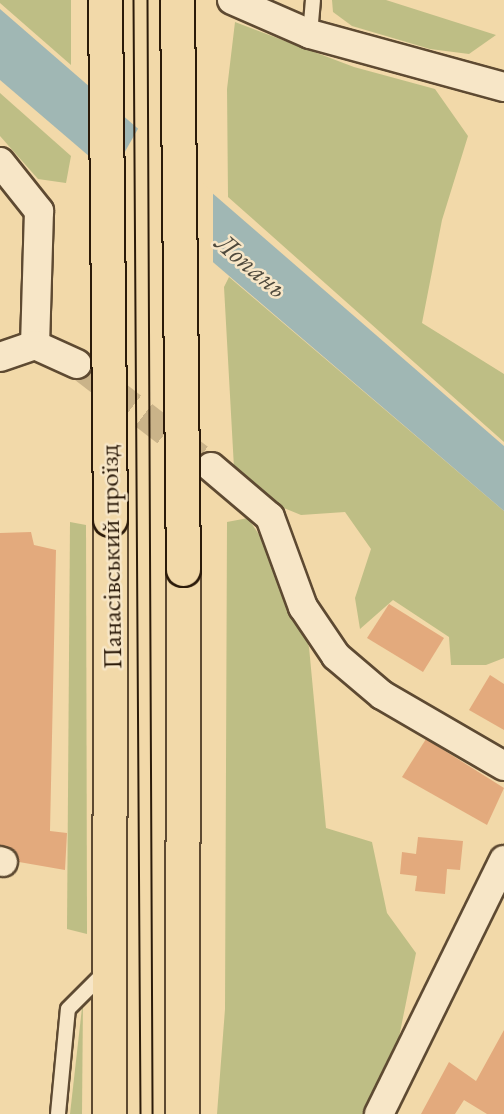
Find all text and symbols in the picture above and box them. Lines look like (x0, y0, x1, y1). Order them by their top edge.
water label: Лопань (209, 225, 295, 305)
street label: Панасівський проїзд (92, 444, 128, 670)

